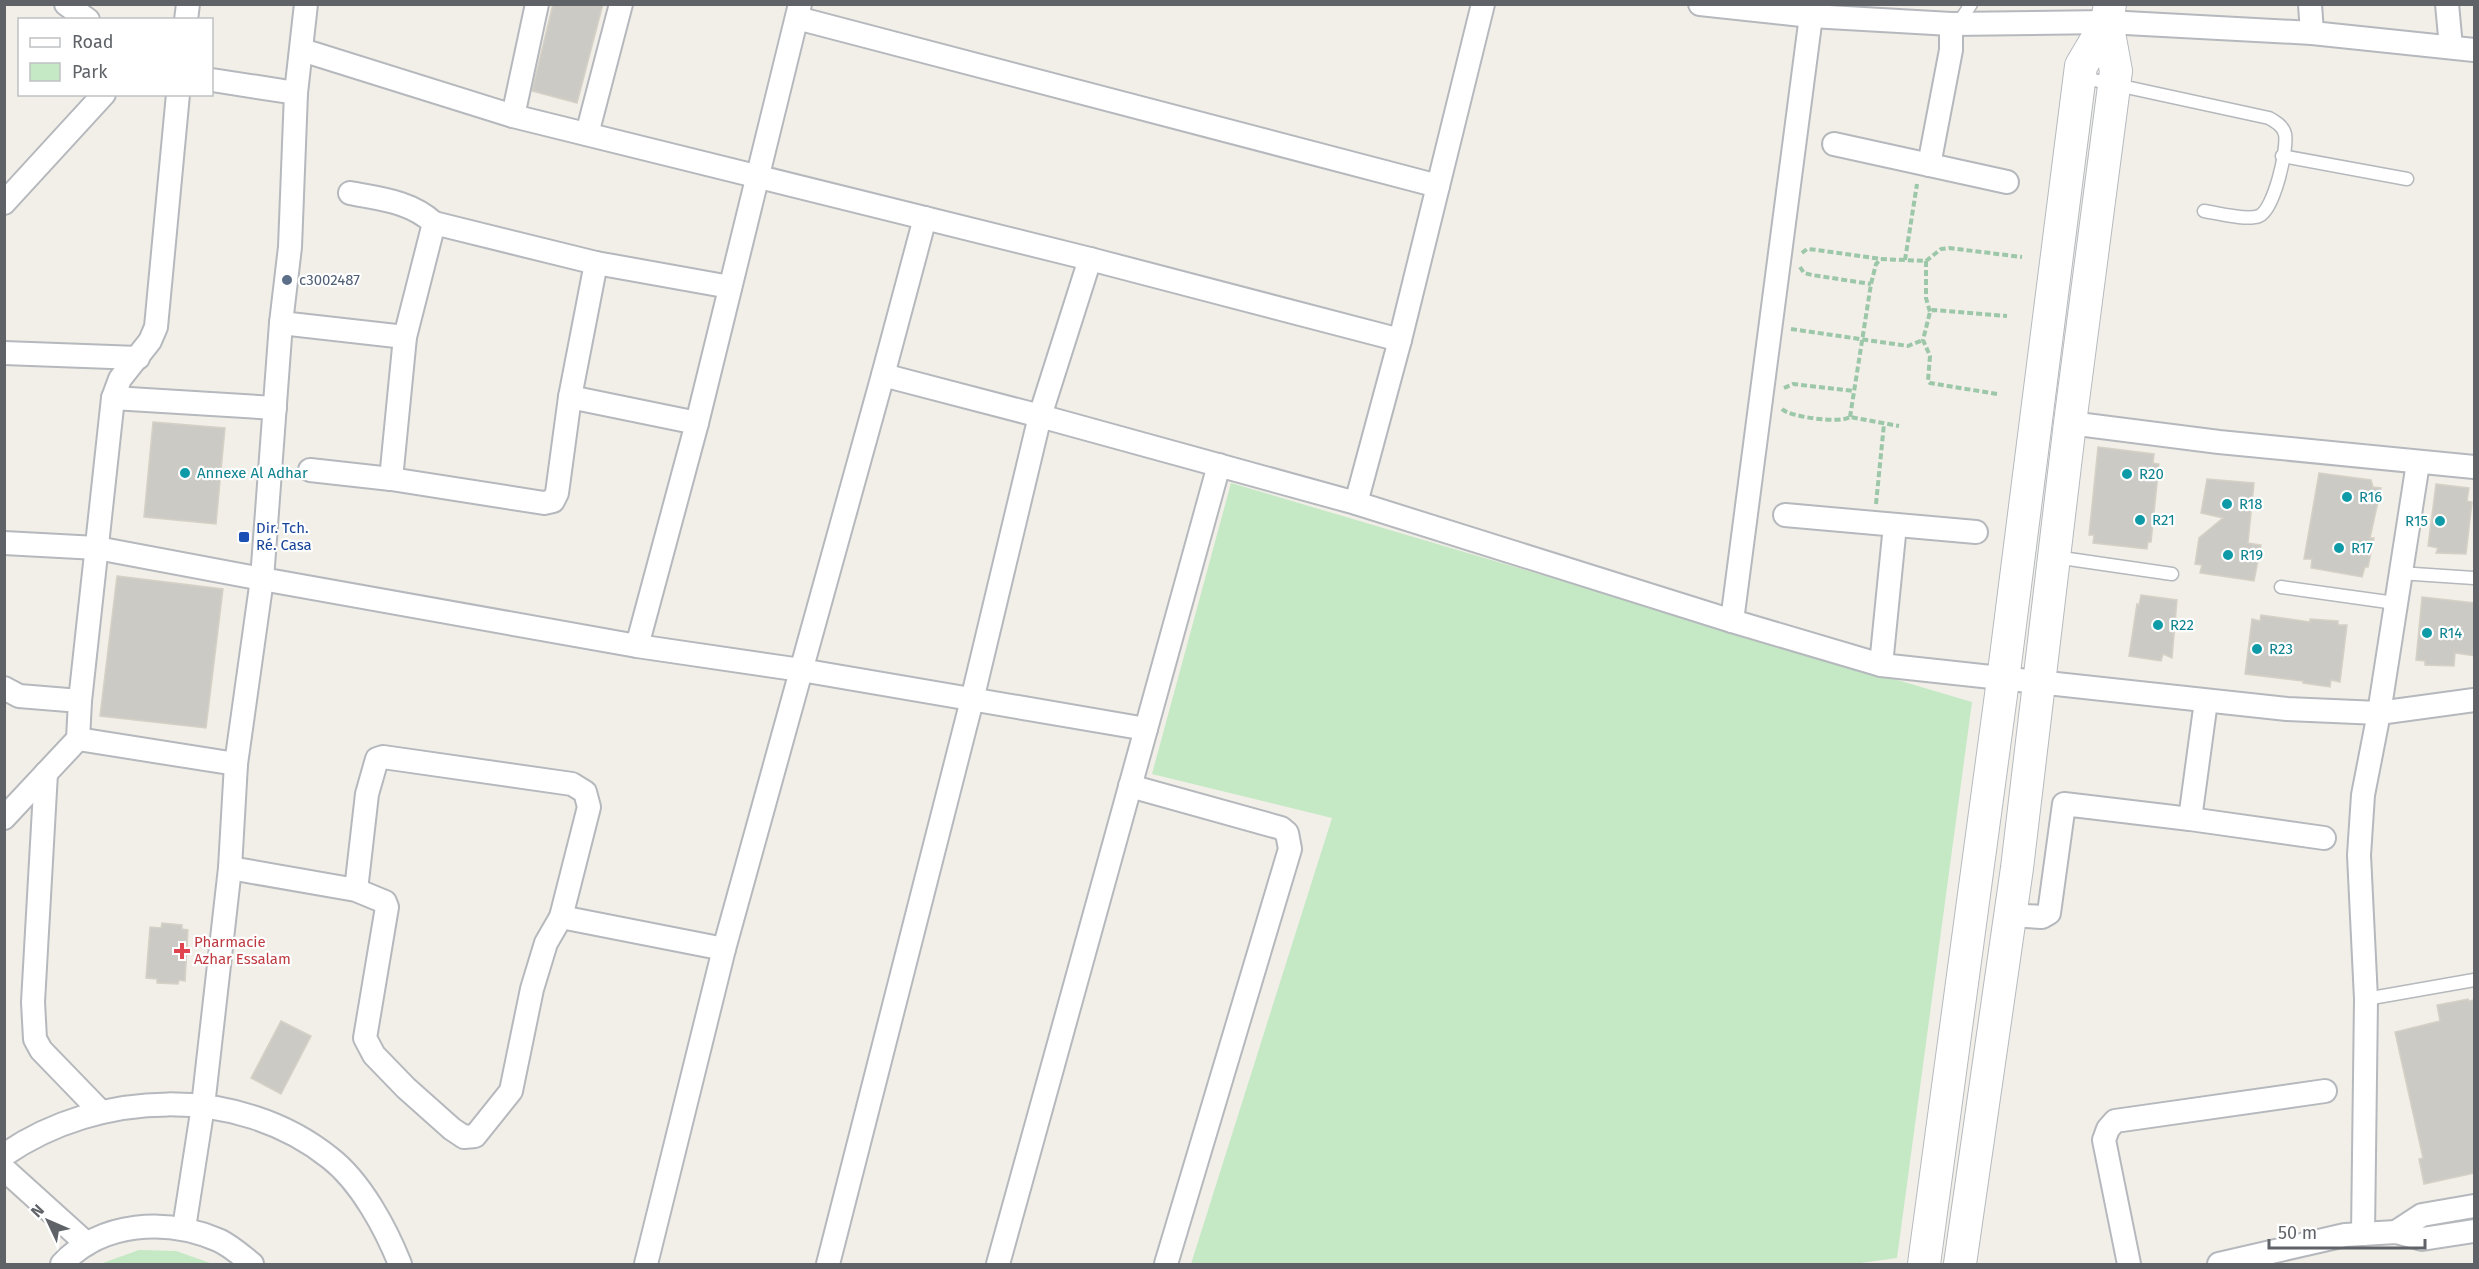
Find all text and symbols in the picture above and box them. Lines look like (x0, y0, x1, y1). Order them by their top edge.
legend (18, 18, 213, 96)
text: Road (72, 31, 114, 53)
text: Park (72, 61, 108, 83)
place label: c3002487 (299, 271, 360, 289)
marker: c3002487 (280, 273, 294, 287)
place label: Annexe Al Adhar (197, 464, 308, 482)
place label: R20 (2139, 465, 2164, 483)
marker: Annexe Al Adhar (178, 466, 192, 480)
marker: R20 (2120, 467, 2134, 481)
place label: R16 (2359, 488, 2382, 506)
marker: R16 (2340, 490, 2354, 504)
place label: R18 (2239, 495, 2263, 513)
marker: R18 (2220, 497, 2234, 511)
place label: R21 (2152, 511, 2175, 529)
place label: R15 (2405, 512, 2428, 530)
marker: R21 (2133, 513, 2147, 527)
marker: R15 (2433, 514, 2447, 528)
place label: Dir. Tch. Ré. Casa (256, 519, 312, 554)
marker: Dir. Tch. Ré. Casa (237, 530, 251, 544)
place label: R17 (2351, 539, 2373, 557)
marker: R17 (2332, 541, 2346, 555)
place label: R19 (2240, 546, 2263, 564)
marker: R19 (2221, 548, 2235, 562)
place label: R22 (2170, 616, 2194, 634)
marker: R22 (2151, 618, 2165, 632)
place label: R14 (2439, 624, 2462, 642)
marker: R14 (2420, 626, 2434, 640)
place label: R23 (2269, 640, 2293, 658)
marker: R23 (2250, 642, 2264, 656)
place label: Pharmacie Azhar Essalam (194, 933, 291, 968)
marker: Pharmacie Azhar Essalam (175, 944, 189, 958)
north arrow (18, 1191, 78, 1251)
text: N (27, 1201, 48, 1221)
scale bar (2269, 1212, 2425, 1250)
text: 50 m (2278, 1222, 2317, 1244)

